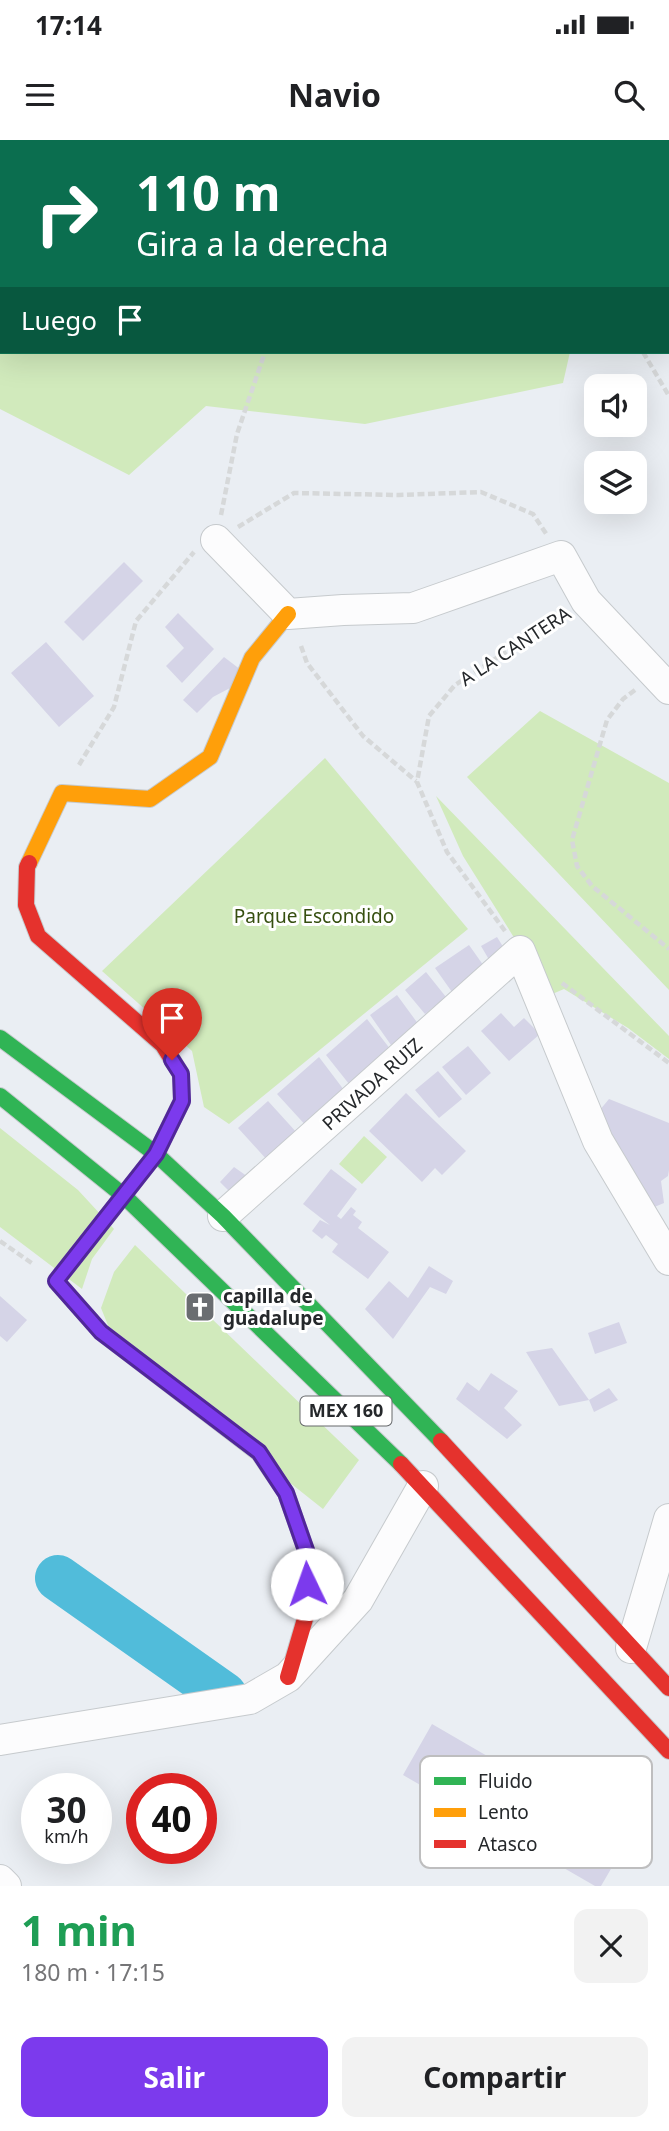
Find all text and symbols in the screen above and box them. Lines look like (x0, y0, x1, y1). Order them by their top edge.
text: 17:14 (35, 7, 102, 43)
text: Navio (288, 73, 381, 116)
icon: menu (21, 76, 59, 114)
icon: search (610, 76, 648, 114)
text: 110 m (136, 159, 281, 225)
icon: right (21, 168, 112, 259)
text: Gira a la derecha (136, 222, 389, 265)
icon: arrive (111, 301, 149, 339)
text: Luego (21, 302, 97, 338)
map controls (584, 374, 647, 514)
button: sound (584, 374, 647, 437)
button: layers (584, 451, 647, 514)
street label: A LA CANTERA (454, 600, 576, 692)
park label: Parque Escondido (234, 903, 394, 929)
pin (142, 988, 202, 1060)
icon: arrive (153, 999, 191, 1037)
street label: PRIVADA RUIZ (316, 1032, 428, 1136)
place label: capilla de guadalupe (223, 1283, 324, 1331)
church icon: capilla de guadalupe (183, 1290, 217, 1324)
road number: MEX 160 (300, 1396, 392, 1426)
position arrow (270, 1547, 344, 1621)
legend (420, 1756, 652, 1868)
text: Fluido (478, 1768, 533, 1794)
speed limit sign: 40 (126, 1773, 217, 1864)
text: 30 (46, 1786, 87, 1833)
text: Lento (478, 1799, 529, 1825)
text: km/h (44, 1824, 89, 1848)
text: Atasco (478, 1831, 537, 1857)
text: 1 min (21, 1901, 137, 1958)
button: close (574, 1909, 648, 1983)
text: 180 m · 17:15 (21, 1956, 165, 1988)
button: Salir (21, 2037, 328, 2117)
button: Compartir (342, 2037, 648, 2117)

